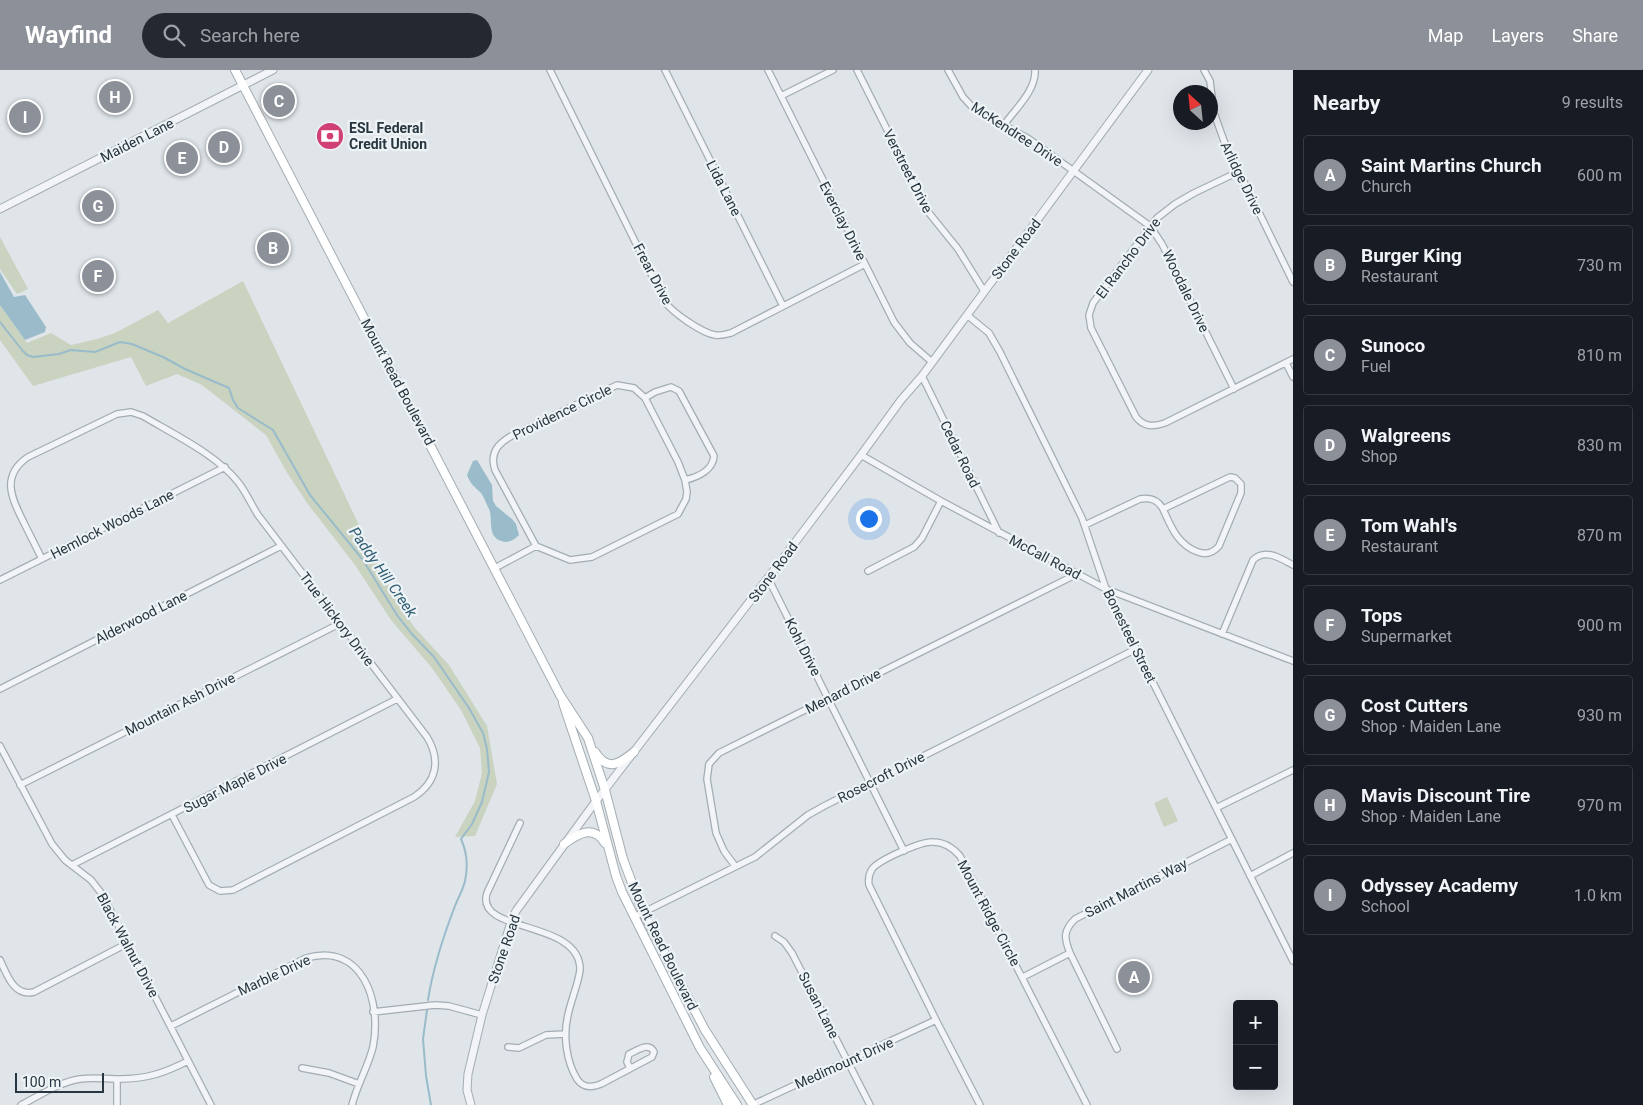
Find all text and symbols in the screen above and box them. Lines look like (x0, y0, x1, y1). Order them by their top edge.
search box (142, 13, 492, 58)
text: Wayfind (25, 21, 112, 49)
icon: search (160, 21, 188, 49)
text: Search here (200, 24, 300, 47)
text: Map (1428, 25, 1463, 46)
text: Layers (1491, 25, 1544, 46)
text: Share (1572, 25, 1618, 46)
pin: H (99, 78, 131, 116)
pin: C (263, 82, 295, 120)
north arrow (1173, 85, 1218, 130)
text: Nearby (1313, 91, 1380, 115)
text: 9 results (1562, 93, 1623, 112)
pin: I (9, 98, 41, 136)
street label: McKendree Drive (968, 99, 1066, 169)
street label: Maiden Lane (98, 115, 176, 165)
place label: ESL Federal Credit Union (349, 120, 427, 152)
bank icon: ESL Federal Credit Union (315, 121, 345, 151)
street label: Verstreet Drive (880, 127, 936, 215)
pin: D (208, 128, 240, 166)
pin: E (166, 139, 198, 177)
street label: Arlidge Drive (1218, 139, 1266, 217)
text: Saint Martins Church (1361, 154, 1542, 177)
street label: Lida Lane (703, 158, 745, 218)
text: A (1325, 166, 1335, 185)
text: 600 m (1577, 166, 1622, 185)
text: Church (1361, 177, 1412, 196)
street label: Everclay Drive (816, 179, 870, 263)
pin: G (82, 187, 114, 225)
street label: El Rancho Drive (1092, 215, 1164, 301)
street label: Stone Road (988, 216, 1044, 282)
pin: B (257, 229, 289, 267)
street label: Frear Drive (630, 241, 676, 307)
text: Burger King (1361, 244, 1462, 267)
street label: Woodale Drive (1159, 247, 1213, 335)
text: B (1325, 256, 1335, 275)
text: 730 m (1577, 256, 1622, 275)
pin: F (82, 257, 114, 295)
text: Restaurant (1361, 267, 1438, 286)
street label: Mount Read Boulevard (358, 316, 438, 448)
text: Sunoco (1361, 334, 1425, 357)
text: C (1325, 346, 1335, 365)
text: 810 m (1577, 346, 1622, 365)
text: Fuel (1361, 357, 1391, 376)
street label: Providence Circle (510, 381, 614, 443)
street label: Cedar Road (937, 418, 983, 490)
text: Walgreens (1361, 424, 1451, 447)
text: D (1325, 436, 1335, 455)
text: 830 m (1577, 436, 1622, 455)
text: Shop (1361, 447, 1397, 466)
street label: Hemlock Woods Lane (48, 486, 176, 562)
your location (856, 506, 882, 532)
text: Tom Wahl's (1361, 514, 1457, 537)
water label: Paddy Hill Creek (345, 524, 421, 621)
text: E (1326, 526, 1335, 545)
text: 870 m (1577, 526, 1622, 545)
street label: McCall Road (1007, 531, 1083, 583)
text: Restaurant (1361, 537, 1438, 556)
street label: Stone Road (745, 539, 801, 605)
street label: True Hickory Drive (296, 569, 378, 669)
street label: Alderwood Lane (92, 587, 190, 647)
street label: Bonesteel Street (1100, 587, 1160, 686)
text: Tops (1361, 604, 1402, 627)
street label: Kohl Drive (782, 615, 824, 679)
text: F (1326, 616, 1334, 635)
text: 900 m (1577, 616, 1622, 635)
text: Supermarket (1361, 627, 1452, 646)
street label: Menard Drive (803, 665, 883, 717)
street label: Mountain Ash Drive (122, 669, 238, 739)
text: Cost Cutters (1361, 694, 1468, 717)
text: G (1325, 706, 1335, 725)
text: 930 m (1577, 706, 1622, 725)
text: Shop · Maiden Lane (1361, 717, 1501, 736)
street label: Rosecroft Drive (835, 748, 927, 806)
street label: Sugar Maple Drive (181, 750, 289, 816)
text: Mavis Discount Tire (1361, 784, 1530, 807)
text: H (1324, 796, 1336, 815)
text: 970 m (1577, 796, 1622, 815)
text: Shop · Maiden Lane (1361, 807, 1501, 826)
street label: Saint Martins Way (1082, 855, 1190, 921)
street label: Mount Ridge Circle (954, 857, 1024, 969)
text: Odyssey Academy (1361, 874, 1518, 897)
street label: Mount Read Boulevard (625, 879, 701, 1013)
text: I (1328, 886, 1332, 905)
text: 1.0 km (1574, 886, 1622, 905)
street label: Black Walnut Drive (94, 890, 162, 1000)
text: School (1361, 897, 1410, 916)
street label: Stone Road (485, 913, 523, 985)
street label: Marble Drive (235, 951, 313, 999)
pin: A (1118, 958, 1150, 996)
street label: Susan Lane (795, 969, 843, 1041)
map controls (1233, 1000, 1278, 1090)
button: + (1233, 1000, 1278, 1045)
street label: Medimount Drive (792, 1034, 896, 1092)
button: − (1233, 1045, 1278, 1090)
scale bar (15, 1070, 104, 1093)
text: 100 m (22, 1074, 61, 1090)

